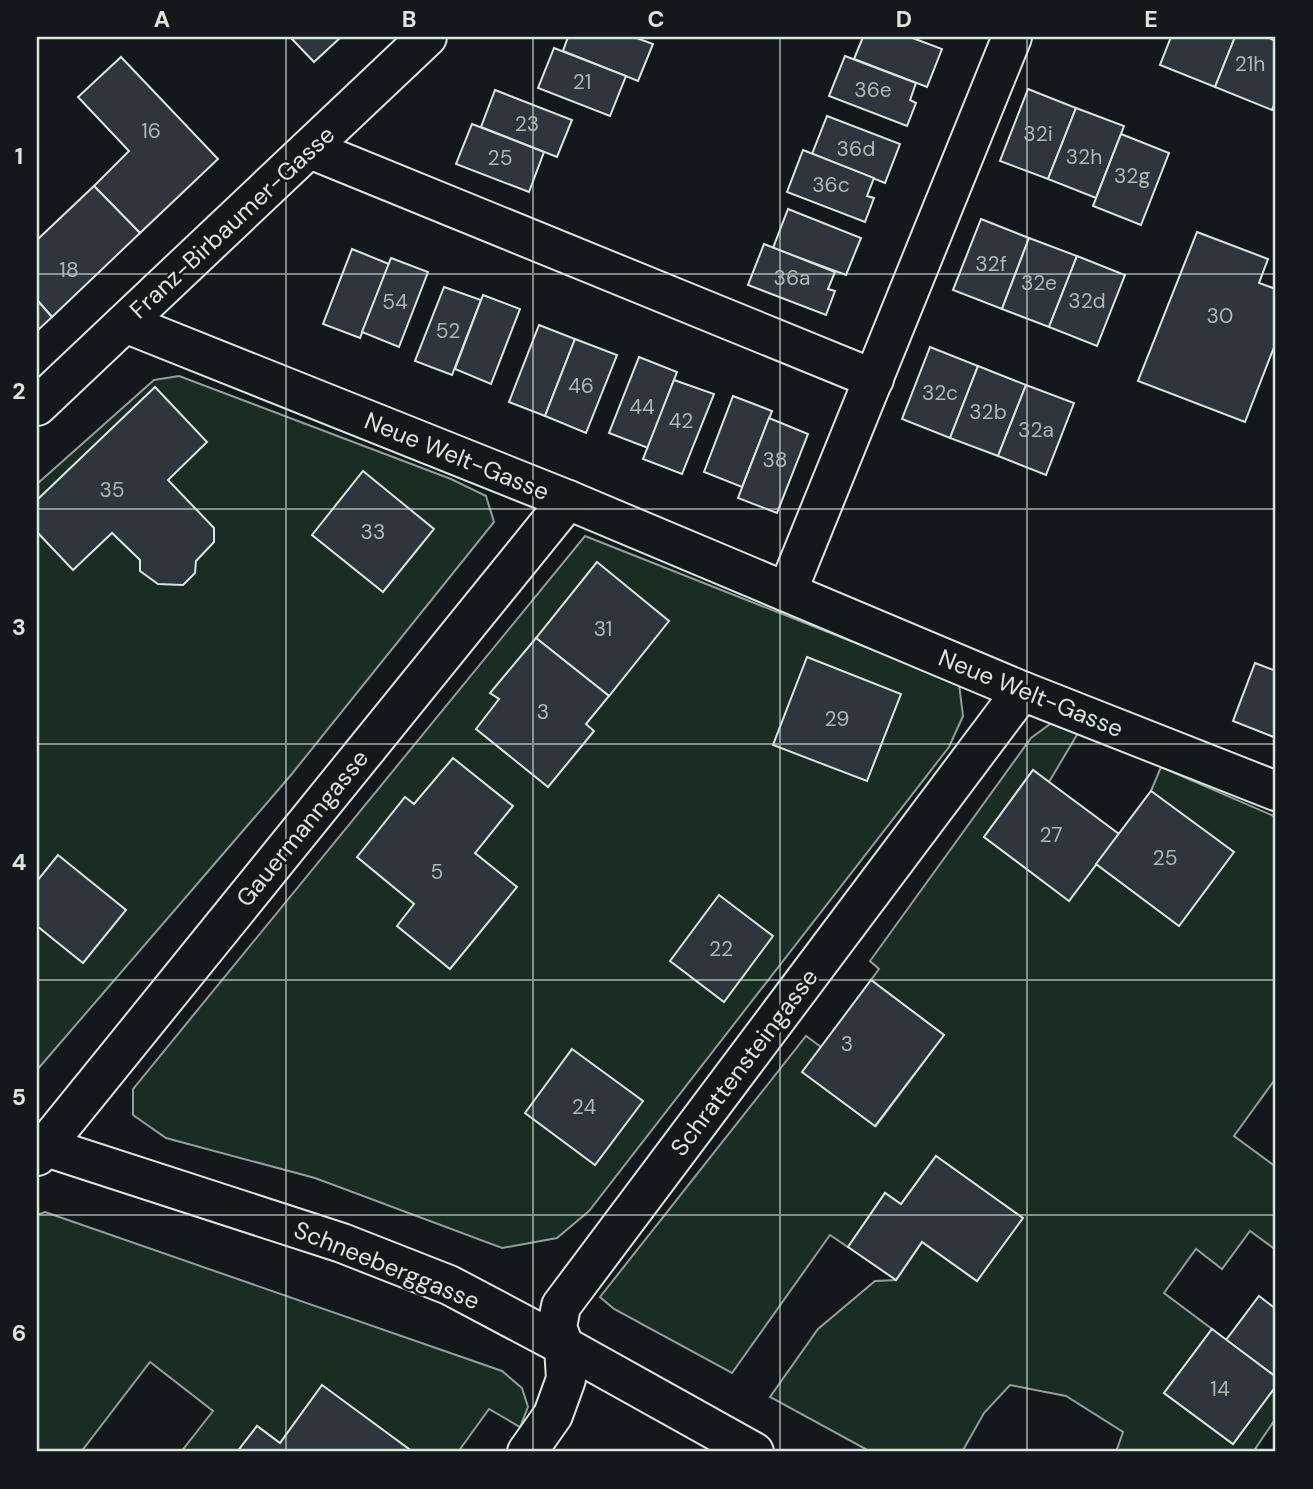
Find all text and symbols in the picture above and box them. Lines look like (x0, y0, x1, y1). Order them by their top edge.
text: A (154, 4, 170, 34)
text: B (402, 4, 416, 34)
text: C (648, 4, 664, 34)
text: D (896, 4, 912, 34)
text: E (1144, 4, 1158, 34)
house number: 21h (1235, 50, 1265, 78)
house number: 21 (573, 68, 591, 96)
house number: 36e (854, 76, 892, 104)
house number: 23 (515, 110, 539, 138)
house number: 16 (141, 117, 161, 145)
street label: Franz-Birbaumer-Gasse (123, 119, 341, 325)
house number: 32i (1023, 120, 1053, 148)
house number: 36d (837, 135, 875, 163)
text: 1 (15, 141, 23, 171)
house number: 32h (1066, 143, 1102, 171)
house number: 25 (488, 144, 512, 172)
house number: 32g (1114, 162, 1150, 190)
house number: 36c (812, 171, 850, 199)
house number: 32f (975, 250, 1007, 278)
house number: 18 (59, 256, 79, 284)
house number: 36a (773, 264, 811, 292)
house number: 32e (1021, 269, 1057, 297)
house number: 32d (1068, 287, 1106, 315)
house number: 54 (382, 288, 408, 316)
house number: 30 (1207, 302, 1233, 330)
house number: 52 (436, 317, 460, 345)
house number: 46 (568, 372, 594, 400)
text: 2 (12, 376, 26, 406)
house number: 32c (922, 379, 958, 407)
house number: 44 (629, 393, 655, 421)
house number: 32b (969, 398, 1007, 426)
street label: Neue Welt-Gasse (360, 405, 554, 507)
house number: 42 (669, 407, 693, 435)
house number: 32a (1018, 416, 1054, 444)
house number: 38 (762, 446, 788, 474)
house number: 35 (99, 476, 125, 504)
house number: 33 (361, 518, 385, 546)
text: 3 (12, 612, 26, 642)
house number: 31 (594, 615, 612, 643)
street label: Neue Welt-Gasse (934, 642, 1128, 744)
house number: 3 (537, 698, 549, 726)
house number: 29 (824, 705, 850, 733)
street label: Gauermanngasse (229, 743, 375, 913)
house number: 27 (1040, 821, 1062, 849)
house number: 25 (1153, 844, 1177, 872)
text: 4 (12, 847, 27, 877)
house number: 5 (431, 858, 443, 886)
house number: 22 (709, 935, 733, 963)
street label: Schrattensteingasse (663, 962, 825, 1162)
house number: 3 (841, 1030, 853, 1058)
text: 5 (12, 1082, 26, 1112)
house number: 24 (572, 1093, 596, 1121)
street label: Schneeberggasse (290, 1214, 484, 1316)
text: 6 (12, 1318, 26, 1348)
house number: 14 (1210, 1375, 1230, 1403)

